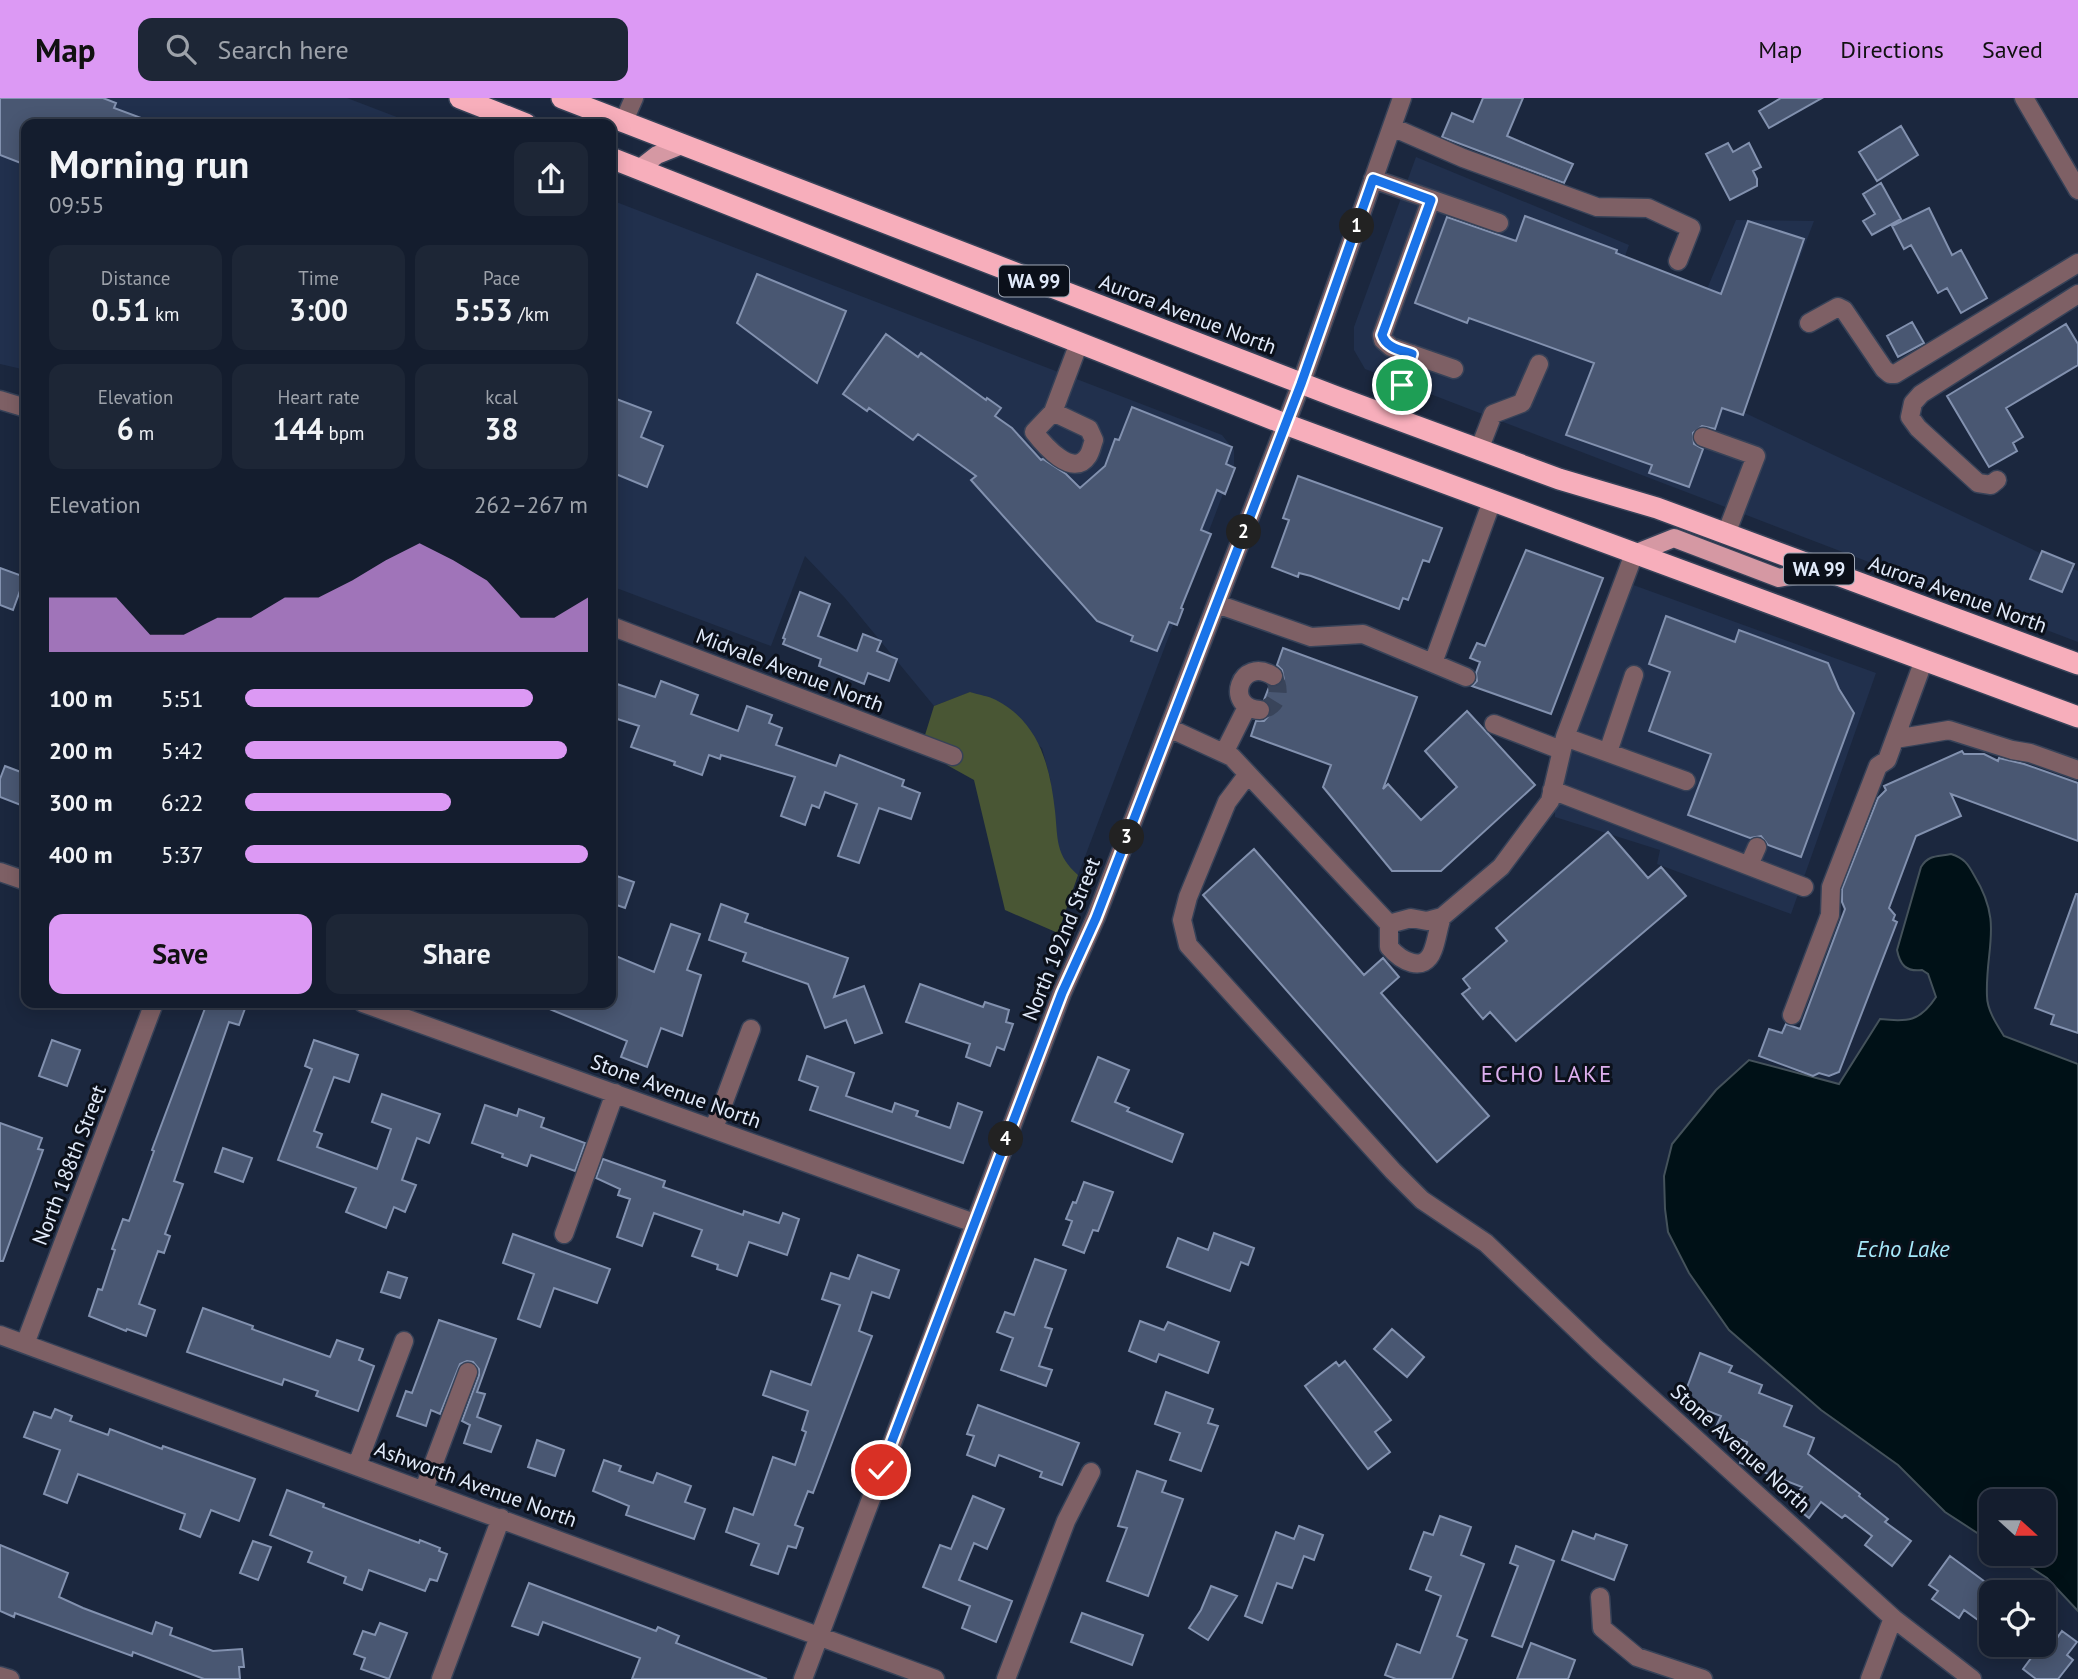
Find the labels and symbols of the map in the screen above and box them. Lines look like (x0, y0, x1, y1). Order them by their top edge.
pin: 1 (1340, 208, 1374, 244)
road number: WA 99 (999, 266, 1069, 296)
street label: Aurora Avenue North (1096, 268, 1280, 360)
pin (1372, 355, 1432, 415)
pin: 2 (1226, 514, 1262, 550)
street label: Aurora Avenue North (1865, 549, 2051, 639)
road number: WA 99 (1784, 554, 1854, 584)
street label: Midvale Avenue North (692, 622, 888, 718)
pin: 3 (1110, 820, 1144, 854)
street label: North 192nd Street (1016, 853, 1106, 1025)
street label: Stone Avenue North (587, 1048, 765, 1134)
district label: ECHO LAKE (1481, 1059, 1613, 1088)
street label: North 188th Street (26, 1081, 112, 1249)
pin: 4 (988, 1122, 1024, 1156)
water label: Echo Lake (1856, 1234, 1950, 1263)
street label: Stone Avenue North (1665, 1378, 1817, 1518)
street label: Ashworth Avenue North (371, 1435, 581, 1533)
pin (851, 1440, 911, 1500)
north arrow (1979, 1489, 2056, 1566)

